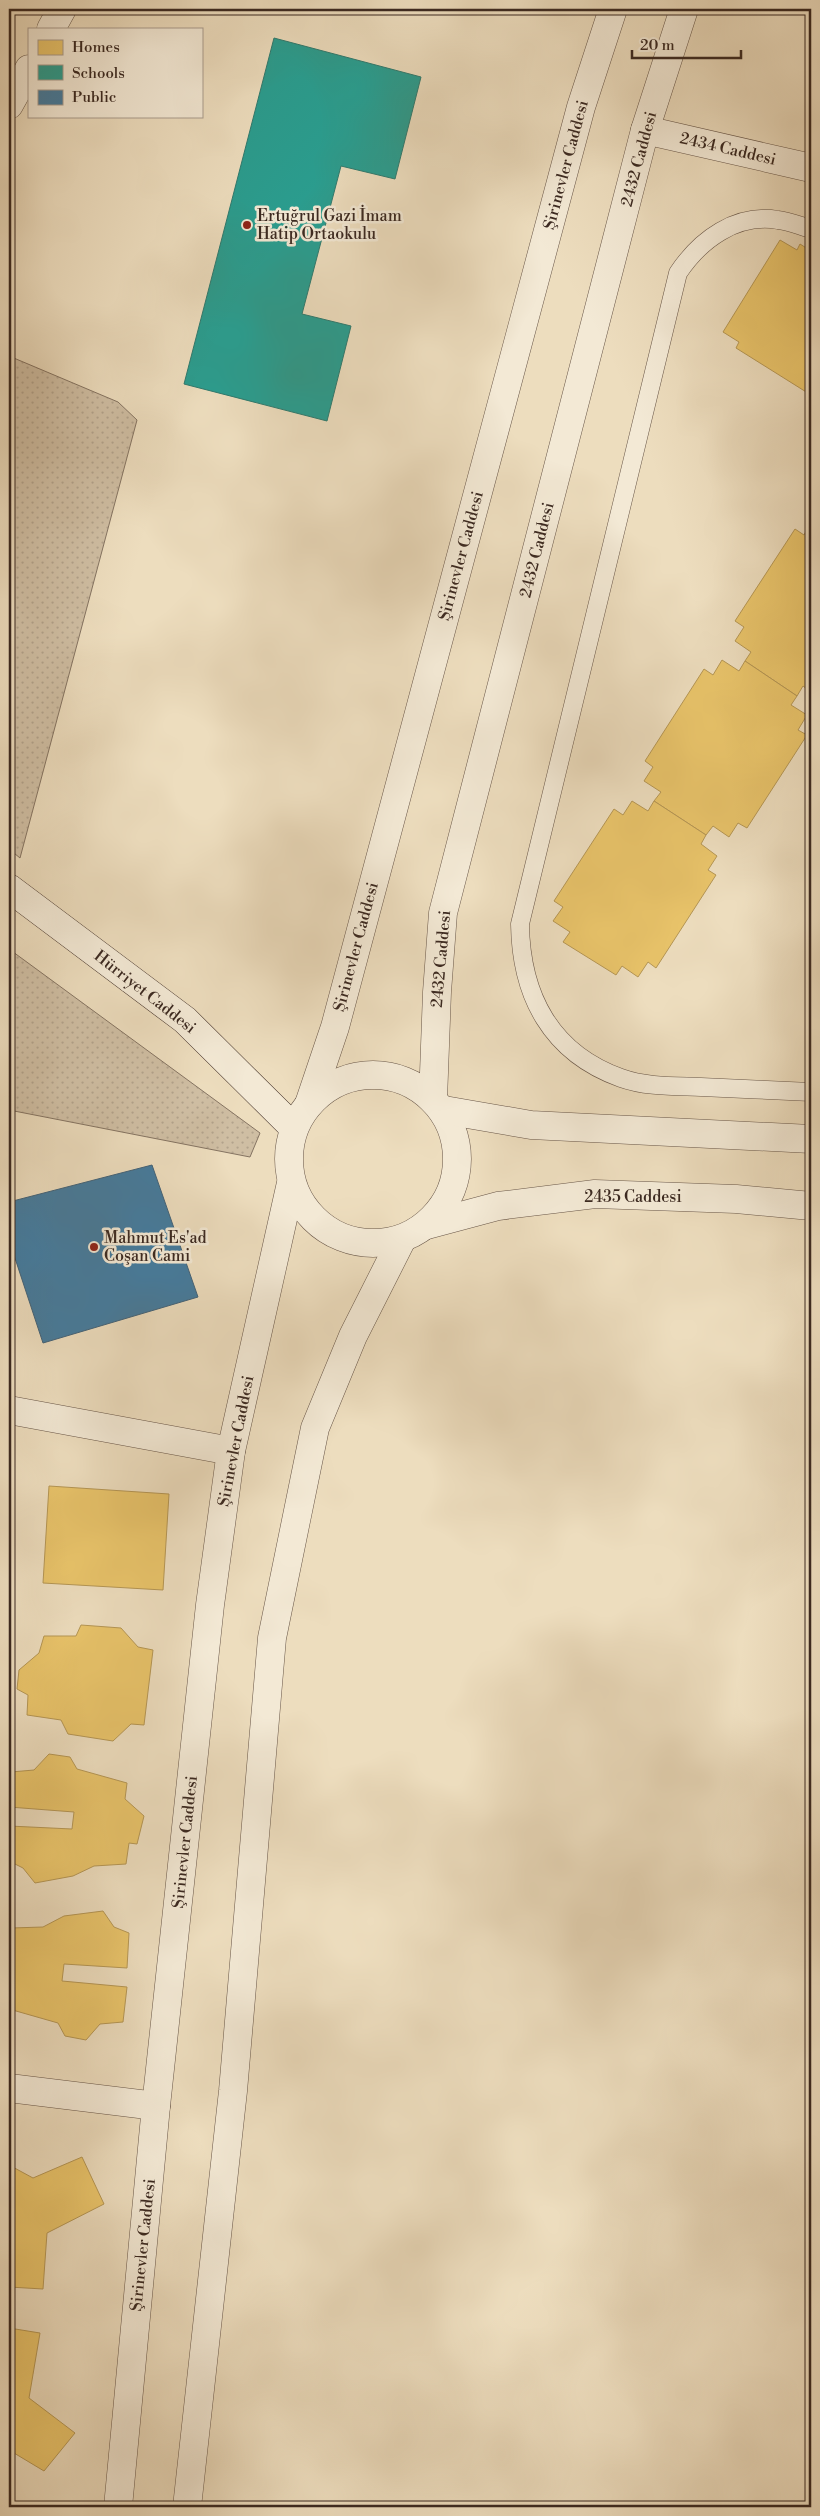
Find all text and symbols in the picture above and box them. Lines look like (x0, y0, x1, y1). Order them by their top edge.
legend (28, 28, 202, 118)
scale bar (632, 28, 741, 60)
text: 20 m (640, 36, 675, 55)
text: Homes (72, 38, 120, 57)
text: Schools (72, 64, 125, 83)
text: Public (72, 88, 116, 107)
street label: Şirinevler Caddesi (539, 98, 593, 232)
street label: 2432 Caddesi (617, 109, 661, 209)
street label: 2434 Caddesi (678, 128, 778, 170)
place label: Ertuğrul Gazi İmam Hatip Ortaokulu (257, 204, 402, 244)
marker: Ertuğrul Gazi İmam Hatip Ortaokulu (241, 219, 253, 231)
street label: Şirinevler Caddesi (434, 489, 488, 623)
street label: 2432 Caddesi (515, 500, 559, 600)
street label: Şirinevler Caddesi (329, 880, 383, 1014)
street label: 2432 Caddesi (427, 909, 455, 1009)
street label: Hürriyet Caddesi (90, 946, 200, 1038)
street label: 2435 Caddesi (584, 1187, 682, 1207)
place label: Mahmut Es'ad Coşan Cami (104, 1228, 207, 1266)
marker: Mahmut Es'ad Coşan Cami (88, 1241, 100, 1253)
street label: Şirinevler Caddesi (213, 1374, 259, 1508)
street label: Şirinevler Caddesi (168, 1775, 202, 1909)
street label: Şirinevler Caddesi (126, 2178, 160, 2312)

